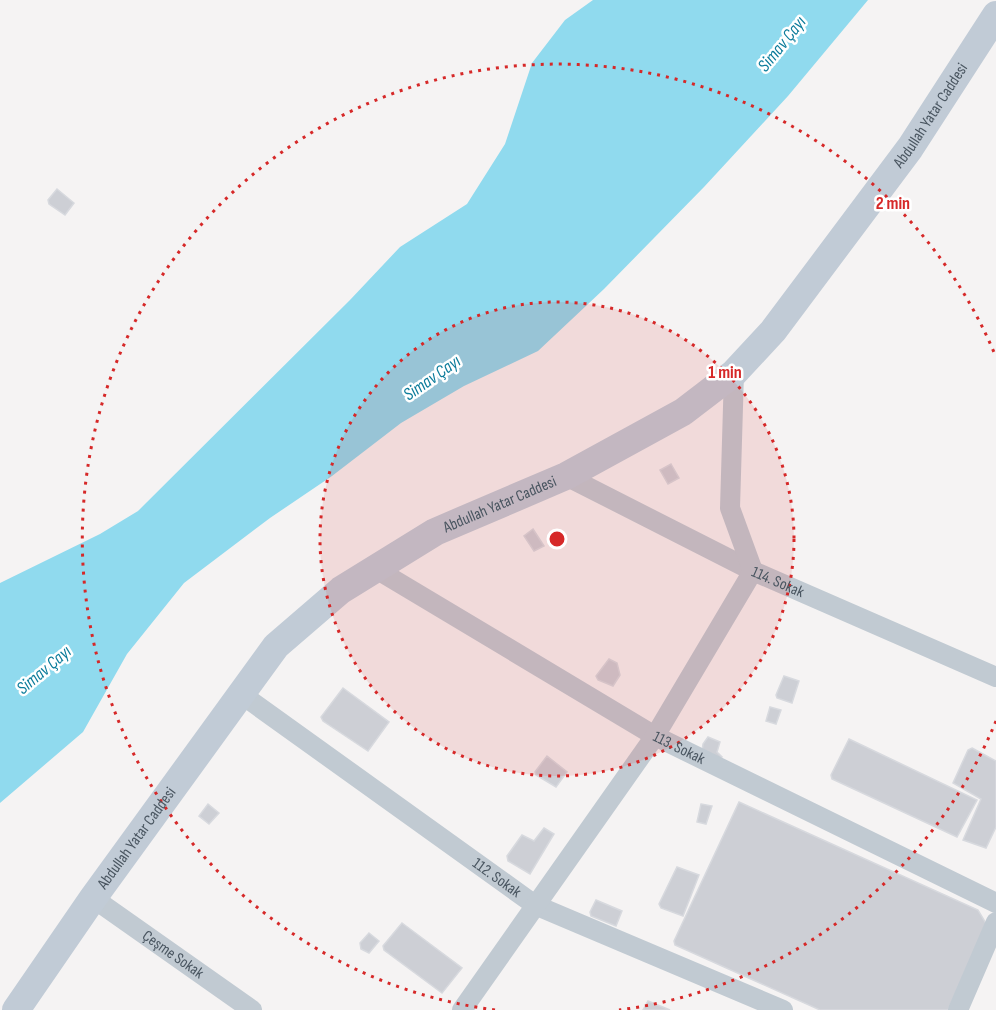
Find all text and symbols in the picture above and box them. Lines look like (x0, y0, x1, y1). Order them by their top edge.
water label: Simav Çayı (753, 12, 811, 76)
street label: Abdullah Yatar Caddesi (889, 60, 972, 172)
text: 2 min (876, 193, 910, 214)
water label: Simav Çayı (399, 350, 465, 405)
text: 1 min (708, 362, 742, 383)
street label: Abdullah Yatar Caddesi (439, 472, 559, 537)
centre of rings (547, 529, 567, 549)
street label: 114. Sokak (749, 562, 807, 602)
water label: Simav Çayı (12, 641, 76, 699)
street label: 113. Sokak (650, 727, 708, 769)
street label: Abdullah Yatar Caddesi (93, 783, 180, 893)
street label: 112. Sokak (469, 854, 525, 902)
street label: Çeşme Sokak (139, 926, 208, 983)

